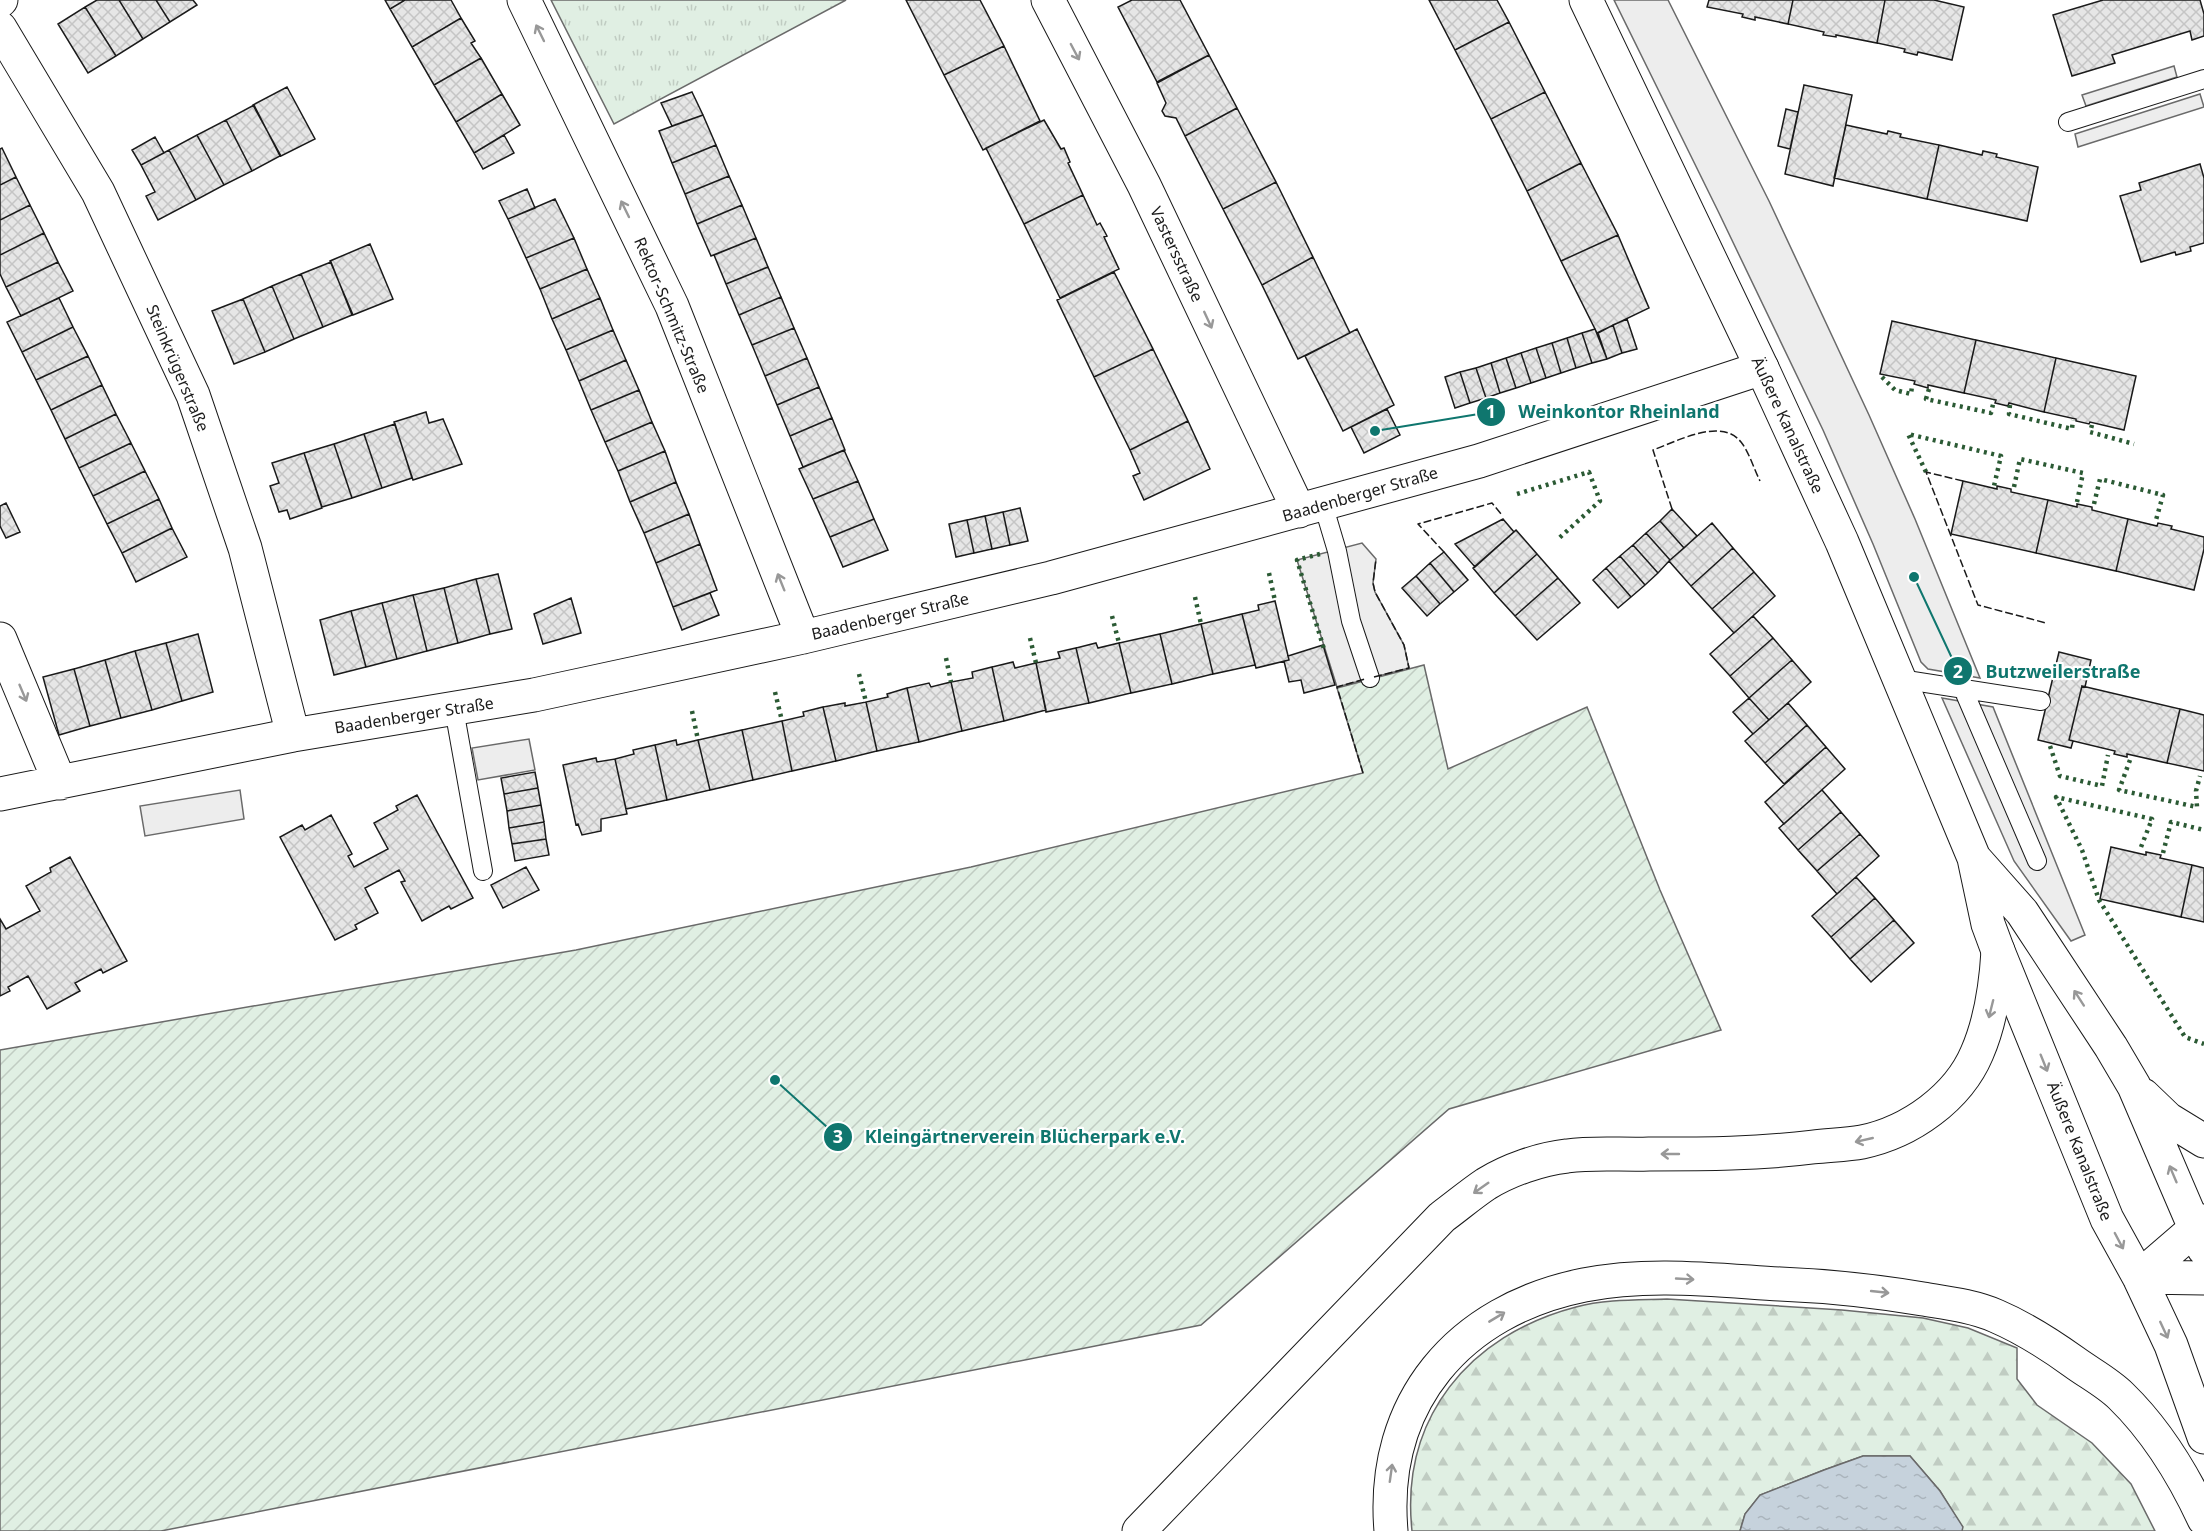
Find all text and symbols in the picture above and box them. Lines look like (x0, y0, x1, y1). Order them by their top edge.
one-way arrow (534, 25, 546, 43)
one-way arrow (1069, 43, 1081, 61)
one-way arrow (619, 200, 631, 218)
street label: Vastersstraße (1145, 203, 1209, 305)
street label: Rektor-Schmitz-Straße (629, 234, 715, 396)
street label: Steinkrügerstraße (141, 301, 215, 435)
one-way arrow (1203, 311, 1215, 329)
street label: Äußere Kanalstraße (1747, 353, 1829, 497)
callout: Weinkontor Rheinland (1476, 394, 1731, 430)
text: 1 (1486, 399, 1496, 423)
text: Weinkontor Rheinland (1518, 399, 1720, 423)
street label: Baadenberger Straße (1280, 461, 1440, 527)
one-way arrow (775, 574, 786, 592)
street label: Baadenberger Straße (809, 587, 971, 645)
callout: Butzweilerstraße (1943, 653, 2152, 689)
text: 2 (1953, 659, 1963, 683)
text: Butzweilerstraße (1986, 659, 2140, 683)
one-way arrow (18, 683, 29, 702)
street label: Baadenberger Straße (333, 692, 495, 738)
one-way arrow (2073, 991, 2085, 1007)
one-way arrow (1984, 999, 1996, 1018)
one-way arrow (2040, 1053, 2051, 1072)
street label: Äußere Kanalstraße (2042, 1078, 2118, 1224)
callout: Kleingärtnerverein Blücherpark e.V. (823, 1119, 1197, 1155)
text: 3 (833, 1124, 843, 1148)
text: Kleingärtnerverein Blücherpark e.V. (865, 1124, 1185, 1148)
one-way arrow (1855, 1135, 1874, 1147)
one-way arrow (1660, 1148, 1680, 1160)
one-way arrow (2167, 1165, 2178, 1184)
one-way arrow (1474, 1182, 1490, 1194)
one-way arrow (2113, 1232, 2125, 1249)
one-way arrow (1675, 1273, 1695, 1284)
one-way arrow (1869, 1287, 1889, 1298)
one-way arrow (1488, 1311, 1505, 1323)
one-way arrow (2159, 1321, 2171, 1339)
one-way arrow (1386, 1463, 1397, 1483)

